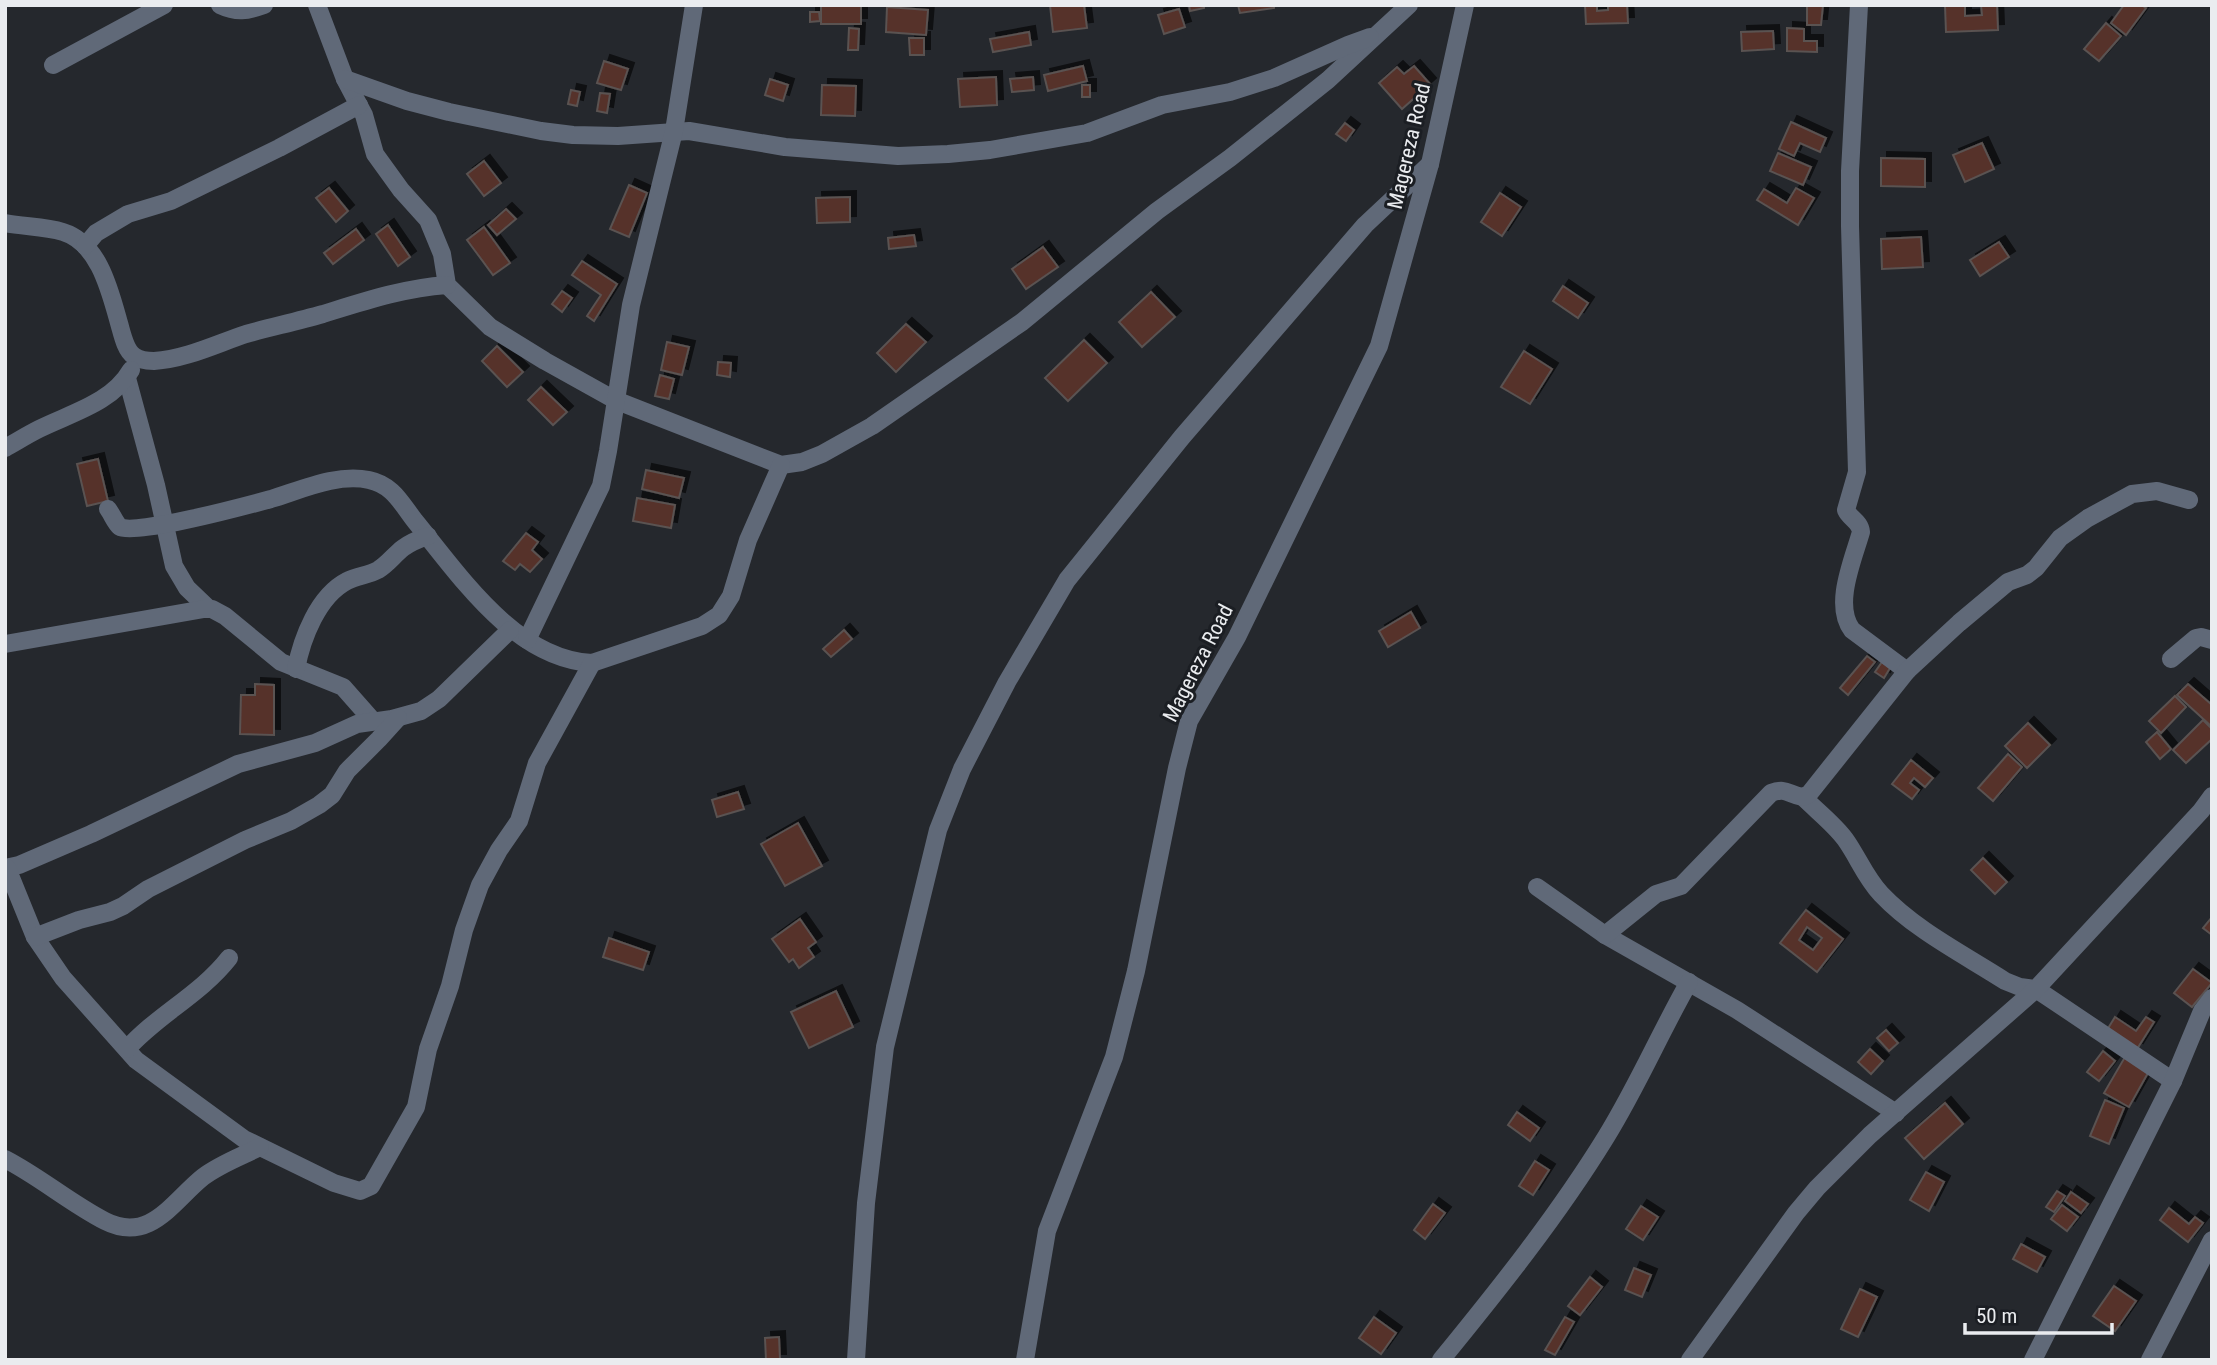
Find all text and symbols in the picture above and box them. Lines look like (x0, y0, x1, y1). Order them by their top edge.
street label: Magereza Road (1383, 81, 1435, 211)
street label: Magereza Road (1158, 600, 1238, 726)
scale bar (1965, 1292, 2112, 1336)
text: 50 m (1976, 1304, 2017, 1328)

